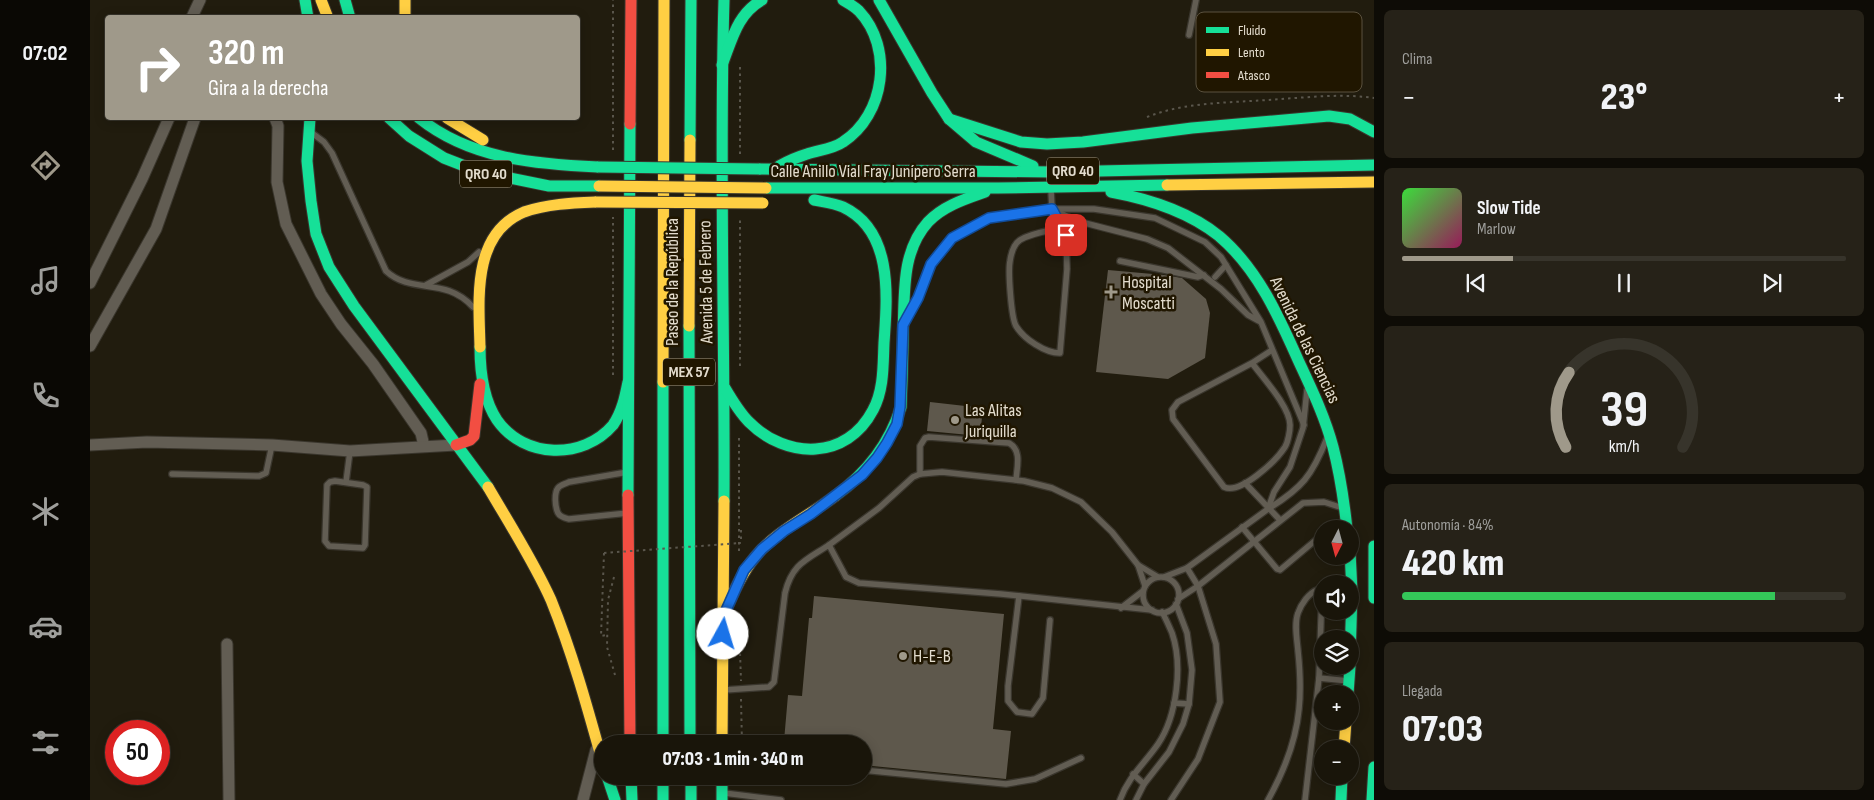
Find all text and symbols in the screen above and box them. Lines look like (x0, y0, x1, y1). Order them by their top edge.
legend (1196, 12, 1362, 92)
text: Fluido (1238, 22, 1266, 39)
text: 320 m (208, 32, 284, 75)
icon: right (125, 35, 190, 100)
text: 07:02 (23, 40, 67, 67)
text: Lento (1238, 44, 1265, 61)
text: Clima (1402, 50, 1432, 69)
text: Atasco (1237, 67, 1270, 84)
text: Gira a la derecha (208, 75, 329, 102)
text: 23° (1601, 75, 1647, 120)
text: − (1402, 81, 1416, 114)
text: + (1832, 81, 1846, 114)
icon: directions (28, 148, 63, 183)
road number: QRO 40 (1047, 158, 1099, 185)
road number: QRO 40 (460, 160, 512, 188)
street label: Calle Anillo Vial Fray Junípero Serra (770, 161, 976, 182)
text: Slow Tide (1477, 197, 1541, 220)
pin (1045, 214, 1087, 256)
street label: Paseo de la República (662, 218, 683, 346)
street label: Avenida 5 de Febrero (694, 220, 718, 345)
text: Marlow (1477, 220, 1516, 239)
icon: arrive (1052, 221, 1080, 249)
icon: music (28, 263, 63, 298)
icon: previous (1462, 269, 1490, 297)
icon: pause (1610, 269, 1638, 297)
icon: next (1758, 269, 1786, 297)
place label: Hospital Moscatti (1122, 272, 1175, 314)
street label: Avenida de las Ciencias (1265, 272, 1345, 407)
marker: Hospital Moscatti (1104, 285, 1118, 299)
road number: MEX 57 (663, 358, 715, 386)
icon: phone (28, 378, 63, 413)
text: 39 (1600, 379, 1648, 442)
place label: Las Alitas Juriquilla (964, 400, 1022, 442)
marker: Las Alitas Juriquilla (949, 414, 961, 426)
text: km/h (1609, 436, 1639, 457)
icon: climate (28, 494, 63, 529)
text: Autonomía · 84% (1402, 516, 1494, 535)
north arrow (1314, 520, 1359, 565)
map controls (1314, 520, 1359, 785)
text: 420 km (1402, 541, 1504, 586)
button: sound (1314, 575, 1359, 620)
position arrow (696, 607, 748, 659)
icon: car (28, 609, 63, 644)
button: layers (1314, 630, 1359, 675)
place label: H-E-B (913, 646, 951, 667)
marker: H-E-B (897, 650, 909, 662)
text: Llegada (1402, 682, 1443, 701)
button: + (1314, 685, 1359, 730)
text: 07:03 (1402, 707, 1483, 752)
speed limit sign: 50 (105, 720, 170, 785)
icon: filters (28, 725, 63, 760)
button: − (1314, 740, 1359, 785)
text: 07:03 · 1 min · 340 m (662, 748, 804, 771)

